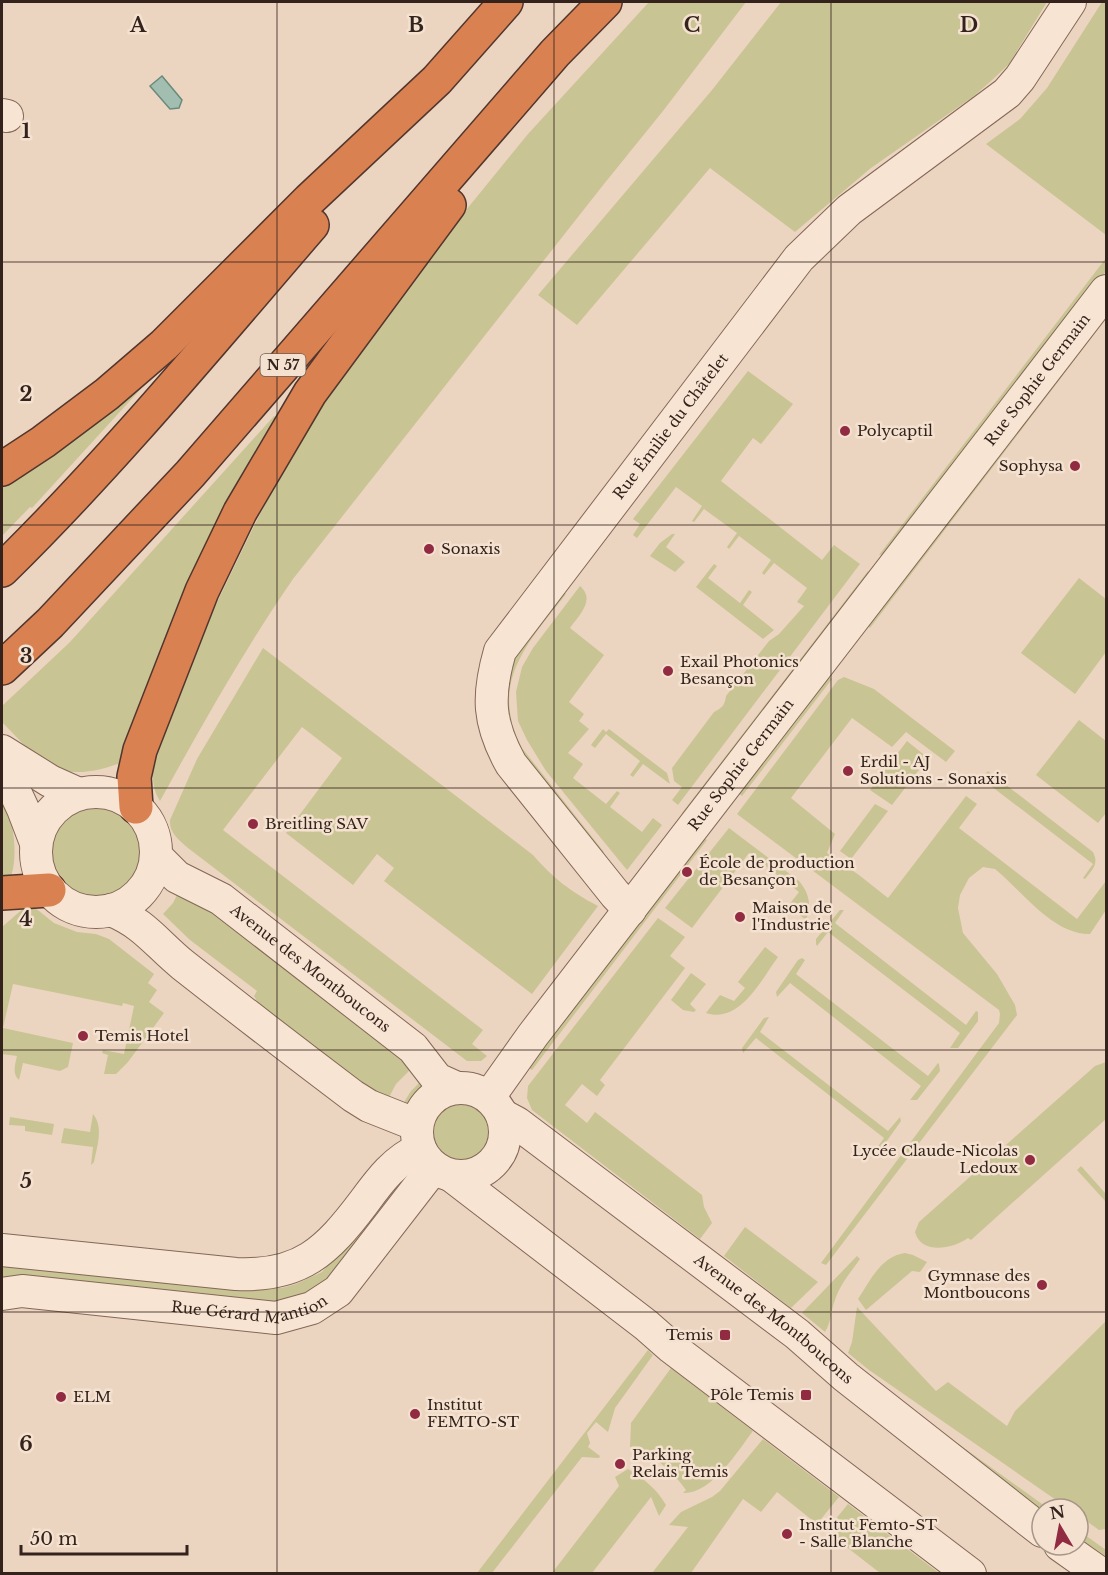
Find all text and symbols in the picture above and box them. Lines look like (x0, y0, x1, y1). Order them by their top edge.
text: A (129, 13, 147, 37)
text: B (408, 13, 424, 37)
text: C (684, 13, 700, 37)
text: D (960, 13, 978, 37)
text: 1 (22, 119, 31, 143)
street label: Rue Sophie Germain (980, 310, 1094, 449)
street label: Rue Émilie du Châtelet (609, 349, 732, 503)
road number: N 57 (260, 354, 306, 376)
text: 2 (19, 382, 33, 406)
place label: Polycaptil (857, 421, 933, 440)
marker: Polycaptil (838, 424, 852, 438)
place label: Sophysa (999, 456, 1064, 475)
marker: Sophysa (1068, 459, 1082, 473)
place label: Sonaxis (441, 539, 500, 558)
marker: Sonaxis (422, 542, 436, 556)
text: 3 (20, 644, 32, 668)
place label: Exail Photonics Besançon (680, 652, 799, 688)
marker: Exail Photonics Besançon (661, 664, 675, 678)
street label: Rue Sophie Germain (684, 695, 797, 834)
place label: Erdil - AJ Solutions - Sonaxis (860, 752, 1007, 788)
marker: Erdil - AJ Solutions - Sonaxis (841, 764, 855, 778)
place label: Breitling SAV (265, 814, 368, 833)
marker: Breitling SAV (246, 817, 260, 831)
place label: École de production de Besançon (699, 853, 855, 889)
marker: École de production de Besançon (680, 865, 694, 879)
place label: Maison de l'Industrie (752, 898, 832, 934)
street label: Avenue des Montboucons (226, 899, 395, 1036)
text: 4 (19, 907, 33, 931)
marker: Maison de l'Industrie (733, 910, 747, 924)
place label: Temis Hotel (95, 1026, 189, 1045)
marker: Temis Hotel (76, 1029, 90, 1043)
place label: Lycée Claude-Nicolas Ledoux (852, 1141, 1018, 1177)
marker: Lycée Claude-Nicolas Ledoux (1023, 1153, 1037, 1167)
text: 5 (20, 1169, 32, 1193)
street label: Avenue des Montboucons (690, 1249, 857, 1388)
place label: Gymnase des Montboucons (924, 1266, 1030, 1302)
marker: Gymnase des Montboucons (1035, 1278, 1049, 1292)
street label: Rue Gérard Mantion (170, 1291, 331, 1327)
place label: Temis (666, 1325, 713, 1344)
marker: Temis (718, 1328, 732, 1342)
place label: Pôle Temis (710, 1385, 794, 1404)
place label: ELM (73, 1387, 111, 1406)
marker: Pôle Temis (799, 1388, 813, 1402)
marker: ELM (54, 1390, 68, 1404)
place label: Institut FEMTO-ST (427, 1395, 519, 1431)
marker: Institut FEMTO-ST (408, 1407, 422, 1421)
text: 6 (19, 1432, 33, 1456)
place label: Parking Relais Temis (632, 1445, 729, 1481)
marker: Parking Relais Temis (613, 1457, 627, 1471)
north arrow (1030, 1497, 1090, 1557)
text: N (1048, 1501, 1067, 1523)
place label: Institut Femto-ST - Salle Blanche (799, 1515, 937, 1551)
scale bar (21, 1518, 188, 1556)
marker: Institut Femto-ST - Salle Blanche (780, 1527, 794, 1541)
text: 50 m (30, 1528, 78, 1550)

